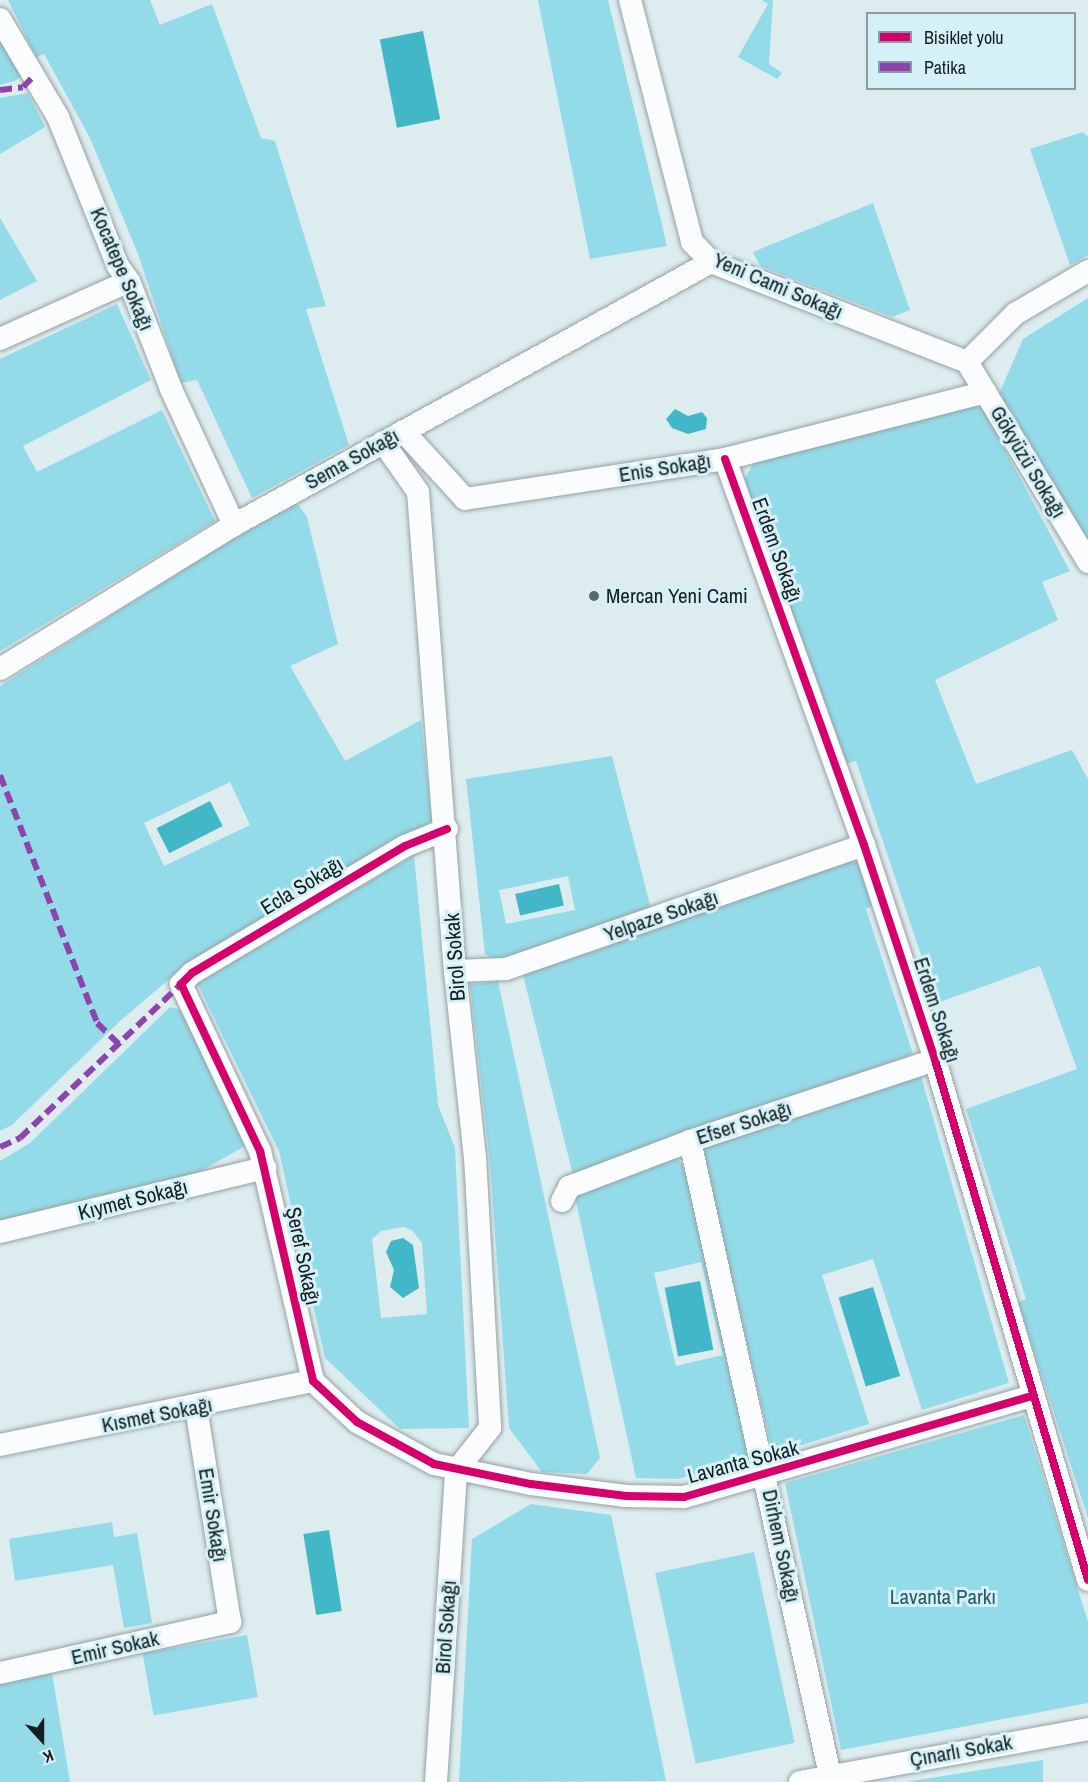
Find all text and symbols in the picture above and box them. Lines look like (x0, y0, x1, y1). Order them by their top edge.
legend (866, 12, 1076, 90)
text: Bisiklet yolu (924, 25, 1004, 50)
text: Patika (924, 55, 966, 80)
street label: Kocatepe Sokağı (85, 204, 159, 334)
street label: Yeni Cami Sokağı (709, 247, 847, 325)
street label: Gökyüzü Sokağı (985, 401, 1071, 523)
street label: Sema Sokağı (301, 423, 403, 495)
street label: Enis Sokağı (617, 448, 713, 488)
street label: Erdem Sokağı (746, 494, 808, 606)
place label: Mercan Yeni Cami (606, 583, 748, 609)
marker: Mercan Yeni Cami (587, 589, 601, 603)
street label: Ecla Sokağı (256, 852, 348, 920)
street label: Yelpaze Sokağı (601, 885, 721, 947)
street label: Birol Sokak (439, 912, 471, 1002)
street label: Erdem Sokağı (908, 954, 966, 1066)
street label: Efser Sokağı (693, 1096, 795, 1150)
street label: Kıymet Sokağı (76, 1174, 190, 1226)
street label: Şeref Sokağı (280, 1205, 326, 1307)
street label: Kısmet Sokağı (100, 1392, 214, 1438)
street label: Lavanta Sokak (685, 1435, 801, 1489)
street label: Emir Sokağı (193, 1466, 233, 1564)
street label: Dirhem Sokağı (757, 1487, 805, 1605)
street label: Birol Sokağı (430, 1579, 462, 1675)
park label: Lavanta Parkı (890, 1584, 996, 1610)
street label: Emir Sokak (69, 1626, 161, 1670)
north arrow (12, 1710, 72, 1770)
street label: Çınarlı Sokak (908, 1730, 1014, 1772)
text: K (40, 1745, 57, 1769)

